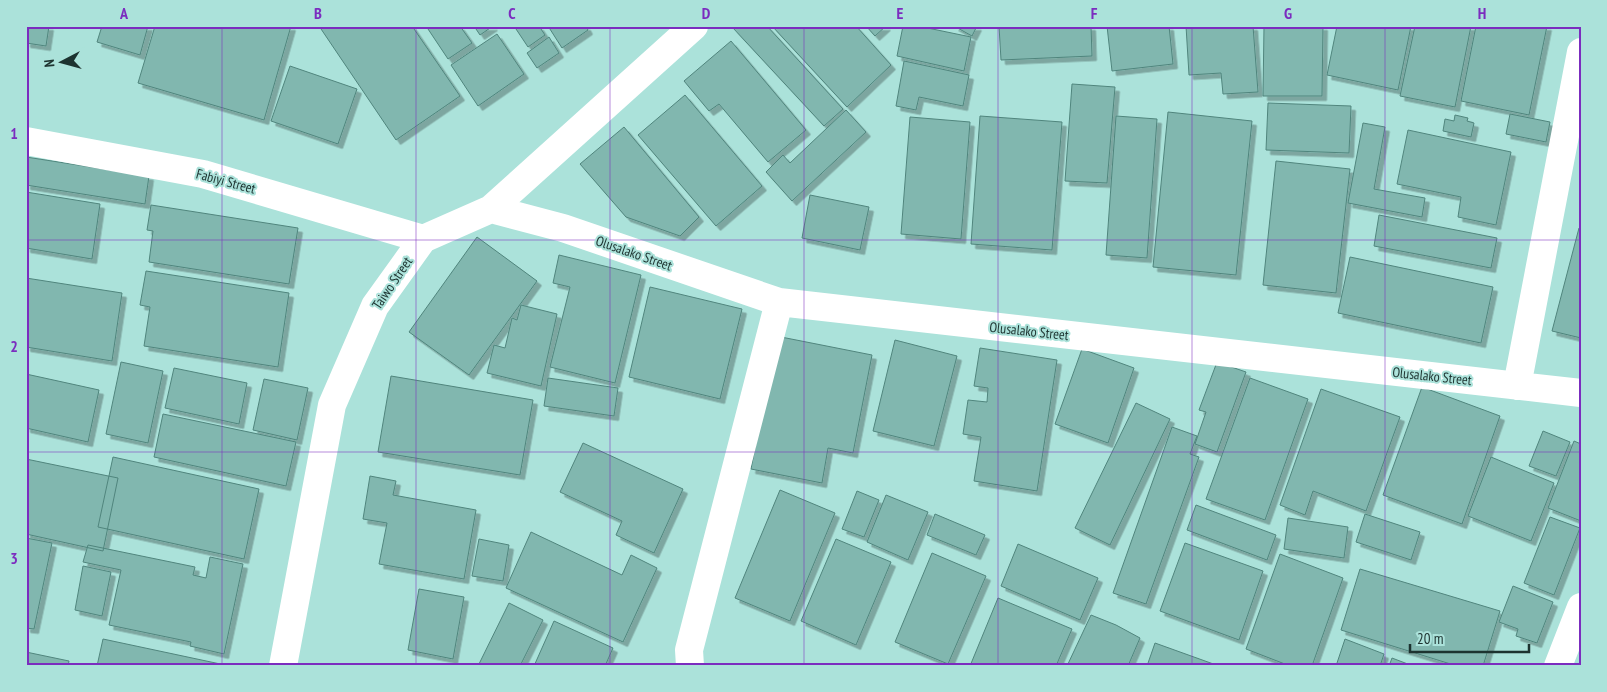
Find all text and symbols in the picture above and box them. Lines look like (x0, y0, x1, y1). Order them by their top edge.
text: A (119, 3, 129, 23)
text: B (314, 3, 322, 23)
text: C (508, 3, 516, 23)
text: D (702, 3, 711, 23)
text: E (897, 3, 904, 23)
text: F (1091, 3, 1098, 23)
text: G (1284, 3, 1292, 23)
text: H (1478, 3, 1486, 23)
north arrow (38, 38, 88, 88)
text: N (40, 59, 58, 68)
text: 1 (10, 123, 18, 143)
street label: Fabiyi Street (194, 164, 258, 198)
street label: Olusalako Street (593, 232, 675, 274)
street label: Taiwo Street (368, 253, 416, 313)
street label: Olusalako Street (989, 318, 1070, 344)
text: 2 (10, 336, 18, 356)
street label: Olusalako Street (1392, 363, 1473, 389)
text: 3 (10, 548, 18, 568)
scale bar (1410, 622, 1528, 654)
text: 20 m (1417, 629, 1443, 648)

